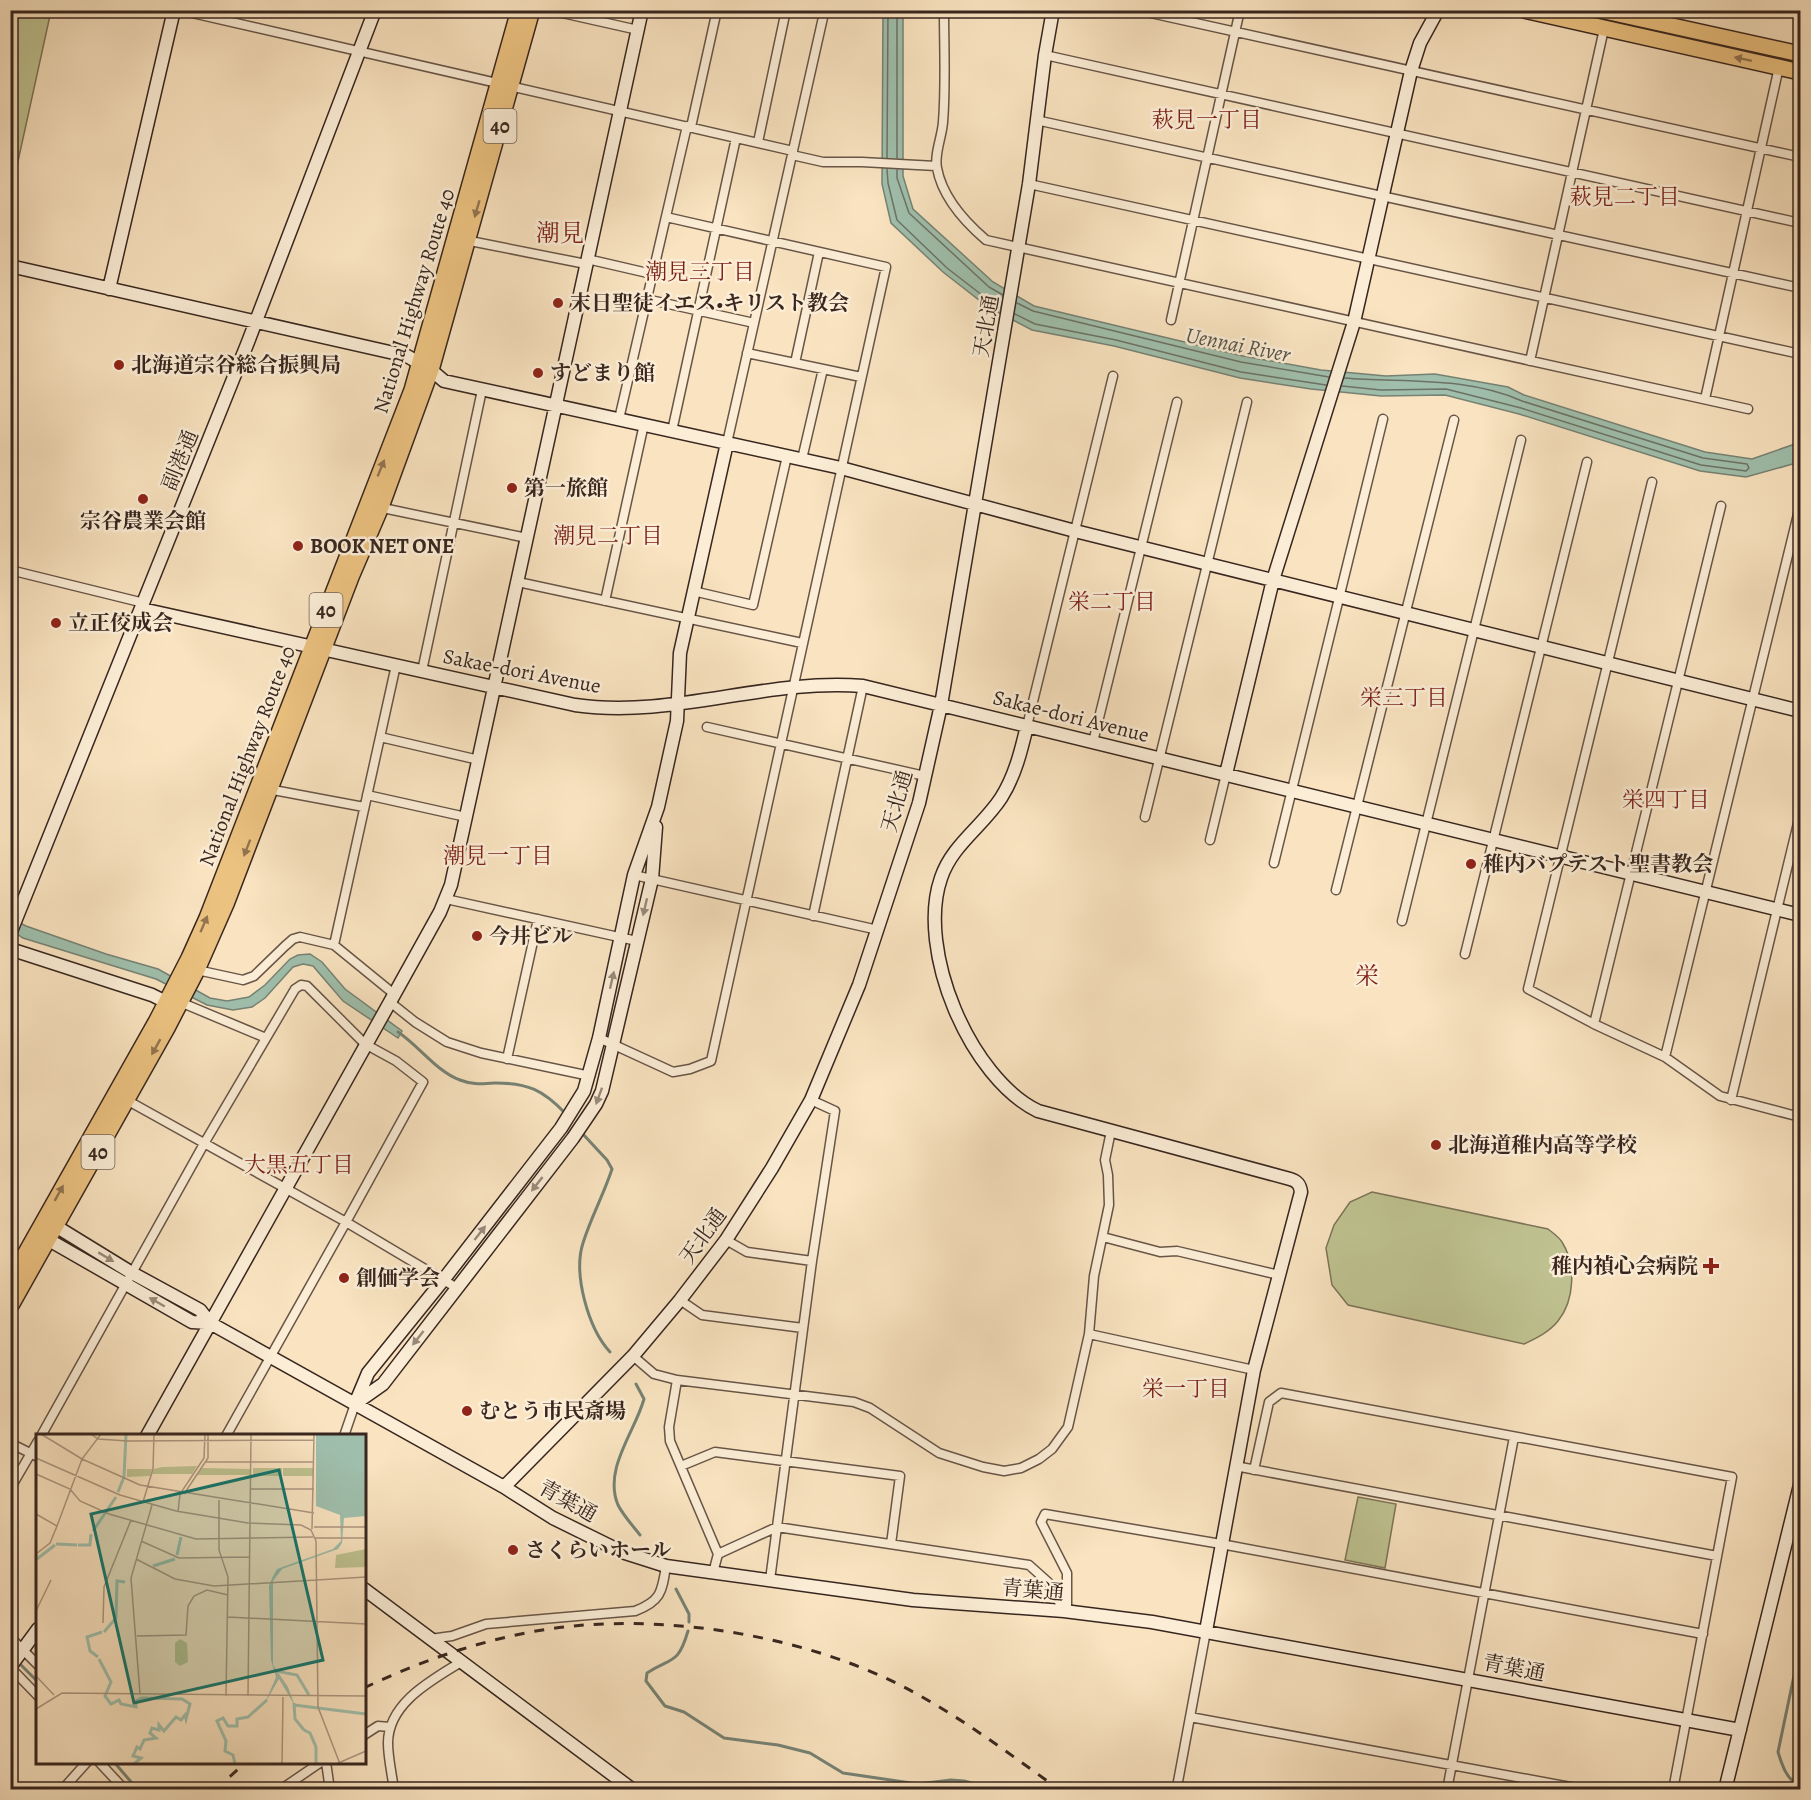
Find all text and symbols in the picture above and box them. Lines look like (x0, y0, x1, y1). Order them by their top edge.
one-way arrow (1734, 54, 1753, 64)
district label: 萩見一丁目 (1152, 105, 1262, 135)
road number: 40 (484, 109, 516, 143)
district label: 萩見二丁目 (1570, 182, 1680, 212)
street label: National Highway Route 40 (366, 185, 462, 417)
one-way arrow (472, 200, 481, 218)
district label: 潮見 (536, 217, 584, 249)
district label: 潮見三丁目 (645, 257, 755, 287)
place label: 末日聖徒イエス•キリスト教会 (570, 289, 849, 317)
street label: 天北通 (967, 293, 1005, 359)
marker: 末日聖徒イエス•キリスト教会 (551, 296, 565, 310)
water label: Uennai River (1183, 320, 1294, 370)
place label: 北海道宗谷総合振興局 (131, 351, 341, 379)
marker: 北海道宗谷総合振興局 (112, 358, 126, 372)
place label: すどまり館 (550, 359, 655, 387)
marker: すどまり館 (531, 366, 545, 380)
street label: 副港通 (155, 426, 205, 494)
one-way arrow (377, 459, 386, 477)
place label: 第一旅館 (524, 474, 608, 502)
marker: 第一旅館 (505, 481, 519, 495)
marker: 宗谷農業会館 (136, 492, 150, 506)
place label: 宗谷農業会館 (80, 507, 206, 535)
district label: 潮見二丁目 (553, 521, 663, 551)
place label: BOOK NET ONE (310, 532, 454, 560)
marker: BOOK NET ONE (291, 539, 305, 553)
district label: 栄二丁目 (1068, 587, 1156, 617)
road number: 40 (310, 593, 342, 627)
place label: 立正佼成会 (68, 609, 173, 637)
marker: 立正佼成会 (49, 616, 63, 630)
street label: National Highway Route 40 (192, 642, 302, 870)
street label: Sakae-dori Avenue (441, 642, 603, 700)
street label: Sakae-dori Avenue (990, 683, 1152, 749)
district label: 栄三丁目 (1360, 683, 1448, 713)
street label: 天北通 (875, 767, 919, 835)
district label: 栄四丁目 (1622, 785, 1710, 815)
one-way arrow (242, 839, 252, 857)
district label: 潮見一丁目 (443, 841, 553, 871)
place label: 稚内バプテスト聖書教会 (1483, 850, 1713, 878)
marker: 稚内バプテスト聖書教会 (1464, 857, 1478, 871)
one-way arrow (640, 898, 650, 916)
one-way arrow (200, 915, 209, 933)
place label: 今井ビル (489, 922, 573, 950)
marker: 今井ビル (470, 929, 484, 943)
district label: 栄 (1355, 960, 1379, 992)
one-way arrow (607, 971, 617, 990)
one-way arrow (151, 1039, 162, 1055)
one-way arrow (594, 1087, 603, 1105)
place label: 北海道稚内高等学校 (1448, 1131, 1637, 1159)
road number: 40 (82, 1135, 114, 1169)
marker: 北海道稚内高等学校 (1429, 1138, 1443, 1152)
district label: 大黒五丁目 (244, 1150, 354, 1180)
one-way arrow (531, 1176, 544, 1192)
one-way arrow (54, 1185, 64, 1202)
street label: 天北通 (673, 1202, 733, 1270)
one-way arrow (473, 1225, 486, 1241)
one-way arrow (98, 1252, 115, 1263)
place label: 稚内禎心会病院 (1551, 1252, 1698, 1280)
marker: 稚内禎心会病院 (1702, 1257, 1720, 1275)
place label: 創価学会 (356, 1264, 440, 1292)
marker: 創価学会 (337, 1271, 351, 1285)
one-way arrow (148, 1297, 165, 1307)
one-way arrow (413, 1331, 425, 1346)
district label: 栄一丁目 (1142, 1374, 1230, 1404)
place label: むとう市民斎場 (479, 1397, 626, 1425)
marker: むとう市民斎場 (460, 1404, 474, 1418)
inset map (36, 1434, 366, 1764)
street label: 青葉通 (534, 1473, 602, 1529)
place label: さくらいホール (525, 1536, 672, 1564)
marker: さくらいホール (506, 1543, 520, 1557)
street label: 青葉通 (1000, 1573, 1066, 1607)
street label: 青葉通 (1480, 1648, 1548, 1688)

